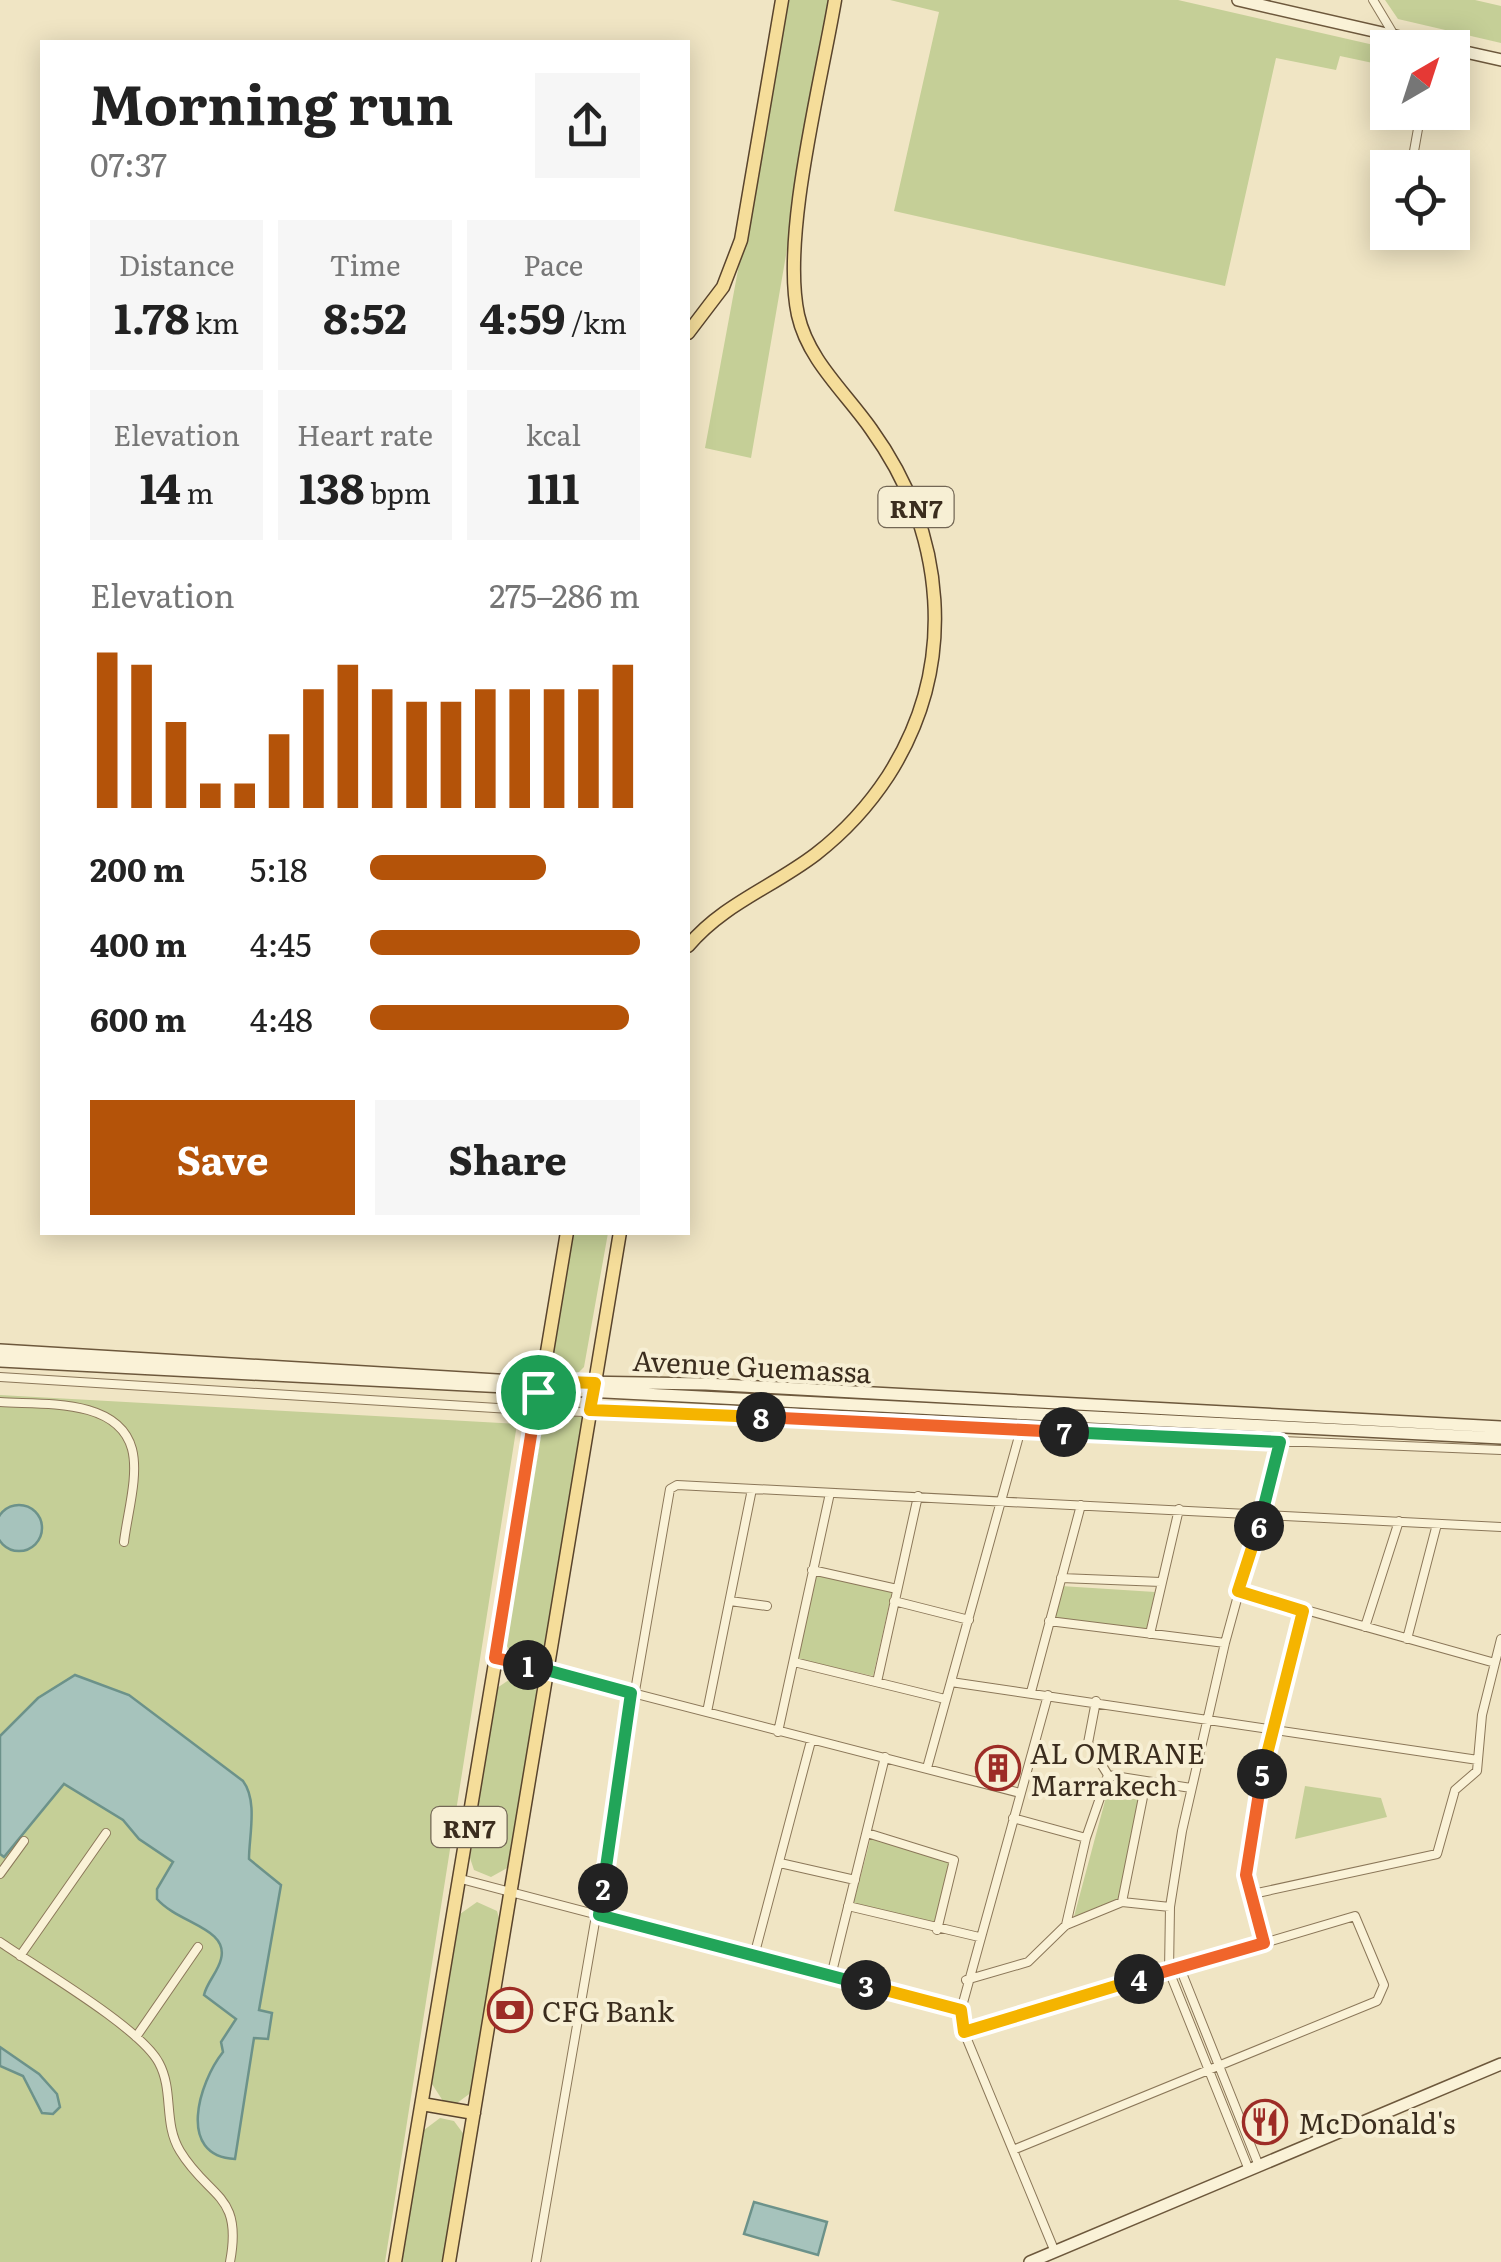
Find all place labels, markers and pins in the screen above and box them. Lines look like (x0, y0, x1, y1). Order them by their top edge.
pin (496, 1350, 581, 1435)
pin: 8 (736, 1392, 786, 1442)
pin: 7 (1039, 1407, 1089, 1457)
pin: 6 (1234, 1501, 1284, 1551)
pin: 1 (503, 1640, 553, 1690)
place label: AL OMRANE Marrakech (1030, 1731, 1205, 1805)
building icon: AL OMRANE Marrakech (975, 1745, 1021, 1791)
pin: 5 (1237, 1749, 1287, 1799)
pin: 2 (578, 1863, 628, 1913)
pin: 4 (1114, 1954, 1164, 2004)
pin: 3 (841, 1960, 891, 2010)
bank icon: CFG Bank (487, 1987, 533, 2033)
place label: CFG Bank (542, 1989, 675, 2031)
restaurant icon: McDonald's (1242, 2099, 1288, 2145)
place label: McDonald's (1298, 2101, 1455, 2143)

